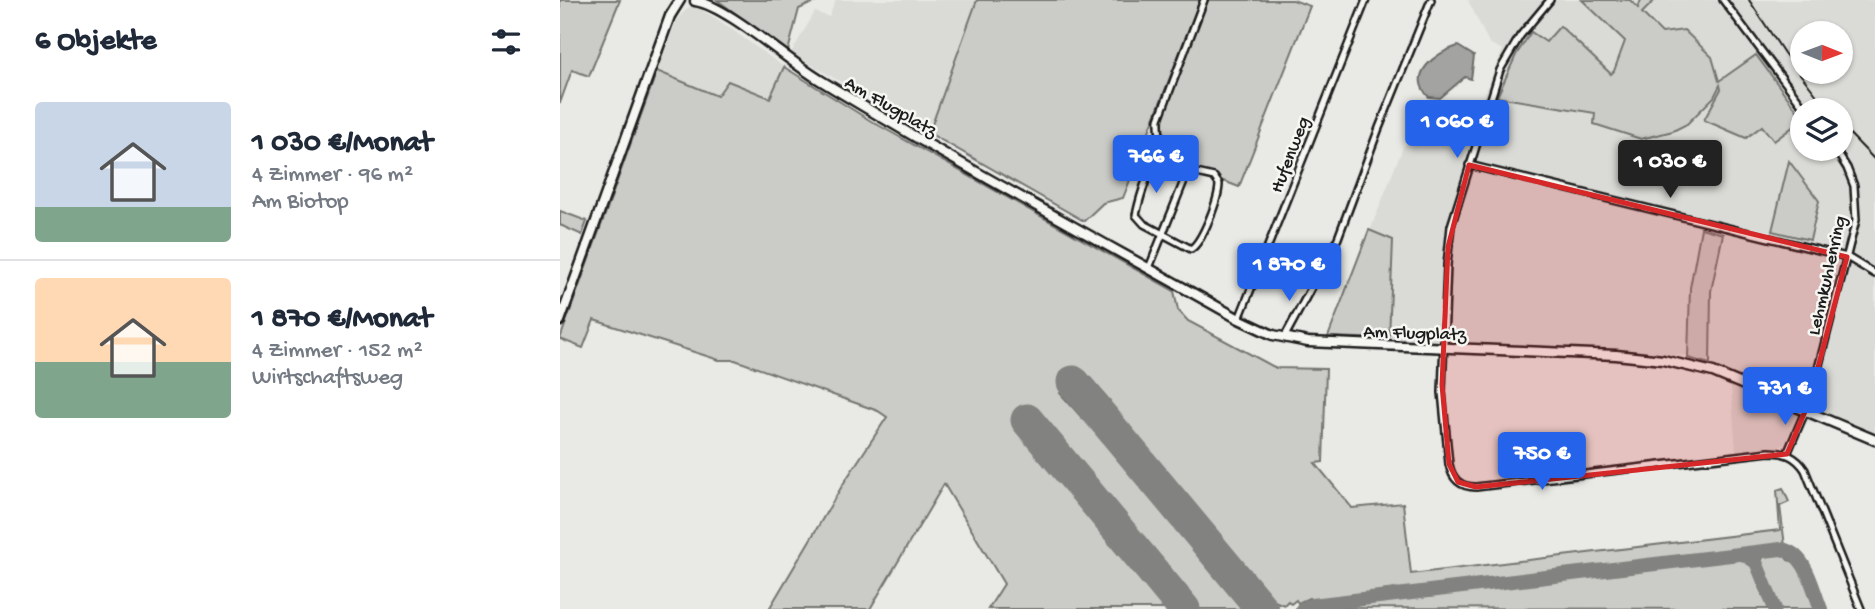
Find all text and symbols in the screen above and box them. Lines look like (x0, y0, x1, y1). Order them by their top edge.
north arrow (1790, 21, 1853, 84)
map controls (1790, 21, 1853, 161)
icon: filters (487, 23, 525, 61)
text: 6 Objekte (35, 25, 157, 60)
street label: Am Flugplatz (840, 72, 941, 144)
button: layers (1790, 98, 1853, 161)
pin: 1 060 € (1392, 100, 1522, 160)
text: 1 060 € (1421, 109, 1493, 136)
street label: Hufenweg (1266, 114, 1316, 197)
text: 1 030 €/Monat (252, 127, 433, 162)
icon: home (91, 130, 175, 214)
pin: 766 € (1107, 136, 1205, 195)
pin: 1 030 € (1605, 140, 1735, 200)
text: 766 € (1129, 144, 1183, 171)
text: 1 030 € (1634, 149, 1706, 176)
text: 4 Zimmer · 96 m² (252, 162, 413, 189)
text: Am Biotop (252, 189, 349, 216)
street label: Lehmkuhlenring (1804, 214, 1853, 338)
pin: 1 870 € (1224, 244, 1354, 303)
text: 1 870 € (1253, 252, 1325, 279)
text: 1 870 €/Monat (252, 303, 432, 338)
icon: home (91, 306, 175, 390)
street label: Am Flugplatz (1363, 321, 1467, 348)
text: 4 Zimmer · 152 m² (252, 338, 423, 365)
text: Wirtschaftsweg (252, 365, 403, 392)
pin: 731 € (1736, 368, 1834, 427)
text: 731 € (1759, 376, 1811, 403)
pin: 750 € (1493, 433, 1591, 492)
text: 750 € (1514, 441, 1570, 468)

